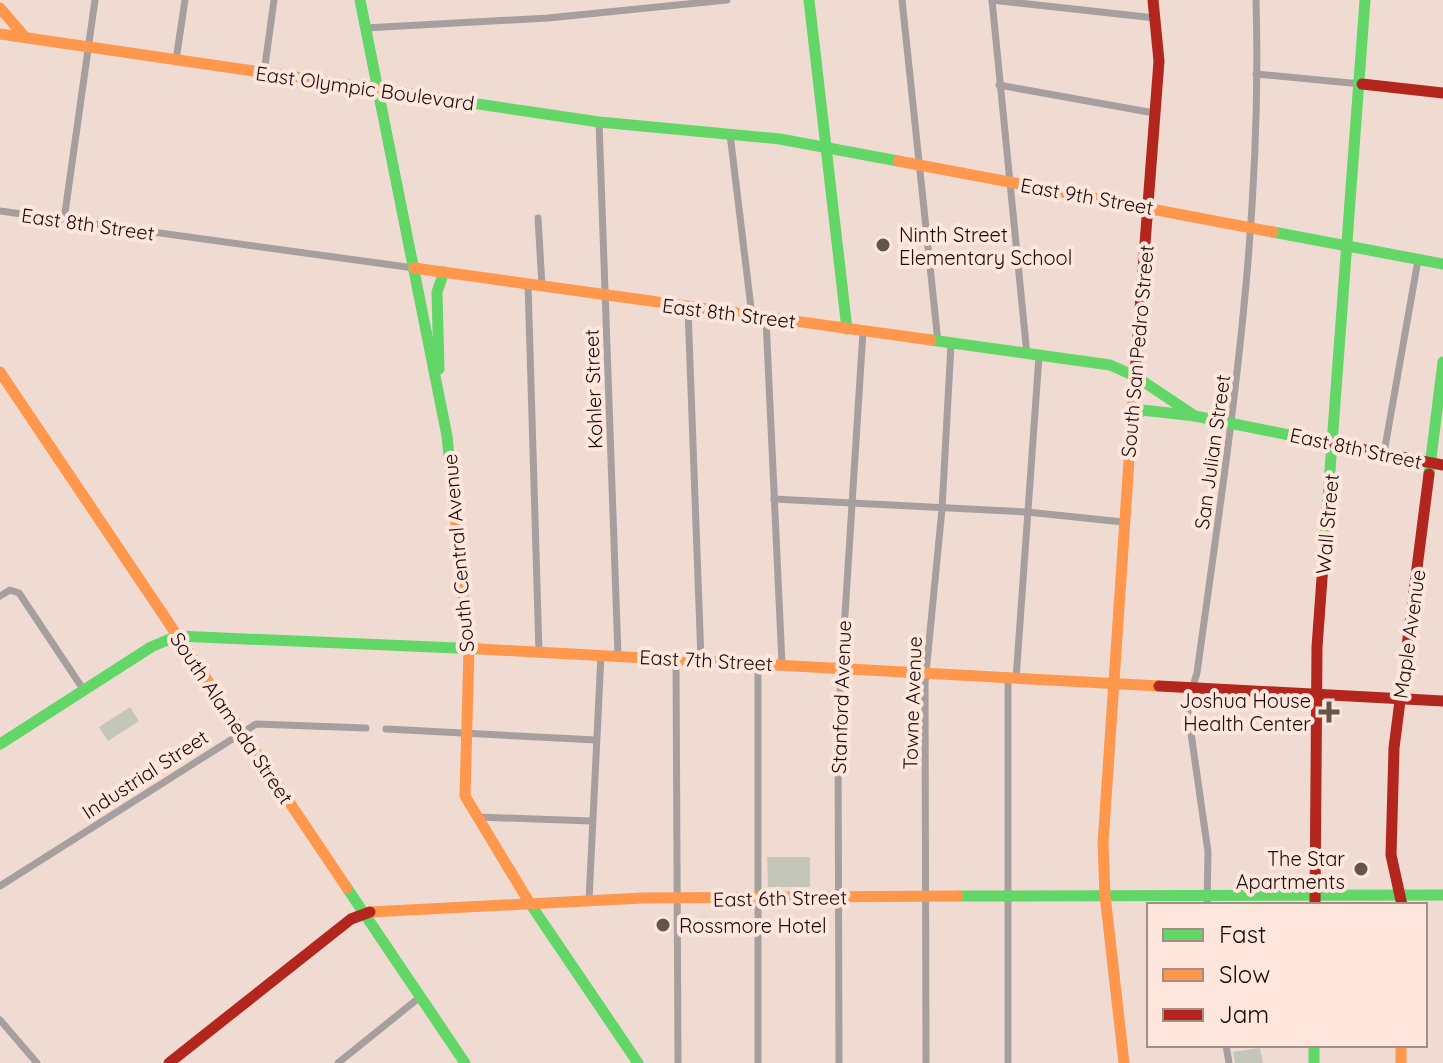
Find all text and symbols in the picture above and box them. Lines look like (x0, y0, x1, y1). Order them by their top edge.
street label: East Olympic Boulevard (254, 60, 476, 116)
street label: East 9th Street (1019, 172, 1156, 220)
street label: East 8th Street (20, 202, 156, 246)
place label: Ninth Street Elementary School (899, 222, 1072, 270)
marker: Ninth Street Elementary School (874, 236, 892, 254)
street label: South San Pedro Street (1115, 243, 1159, 458)
street label: East 8th Street (661, 292, 797, 334)
street label: Kohler Street (578, 328, 608, 449)
street label: San Julian Street (1189, 373, 1235, 531)
street label: East 8th Street (1288, 422, 1424, 474)
street label: South Central Avenue (437, 453, 479, 653)
street label: Wall Street (1310, 473, 1344, 575)
street label: Maple Avenue (1388, 568, 1430, 700)
street label: Stanford Avenue (826, 620, 856, 774)
street label: South Alameda Street (165, 627, 299, 809)
street label: Towne Avenue (897, 636, 927, 770)
street label: East 7th Street (639, 644, 774, 676)
place label: Joshua House Health Center (1179, 688, 1311, 736)
marker: Joshua House Health Center (1318, 701, 1340, 723)
street label: Industrial Street (77, 724, 213, 824)
place label: The Star Apartments (1236, 846, 1345, 894)
marker: The Star Apartments (1352, 860, 1370, 878)
street label: East 6th Street (713, 884, 847, 912)
legend (1147, 903, 1427, 1047)
place label: Rossmore Hotel (679, 913, 827, 938)
marker: Rossmore Hotel (654, 916, 672, 934)
text: Fast (1219, 919, 1266, 949)
text: Slow (1219, 959, 1270, 989)
text: Jam (1219, 999, 1269, 1029)

